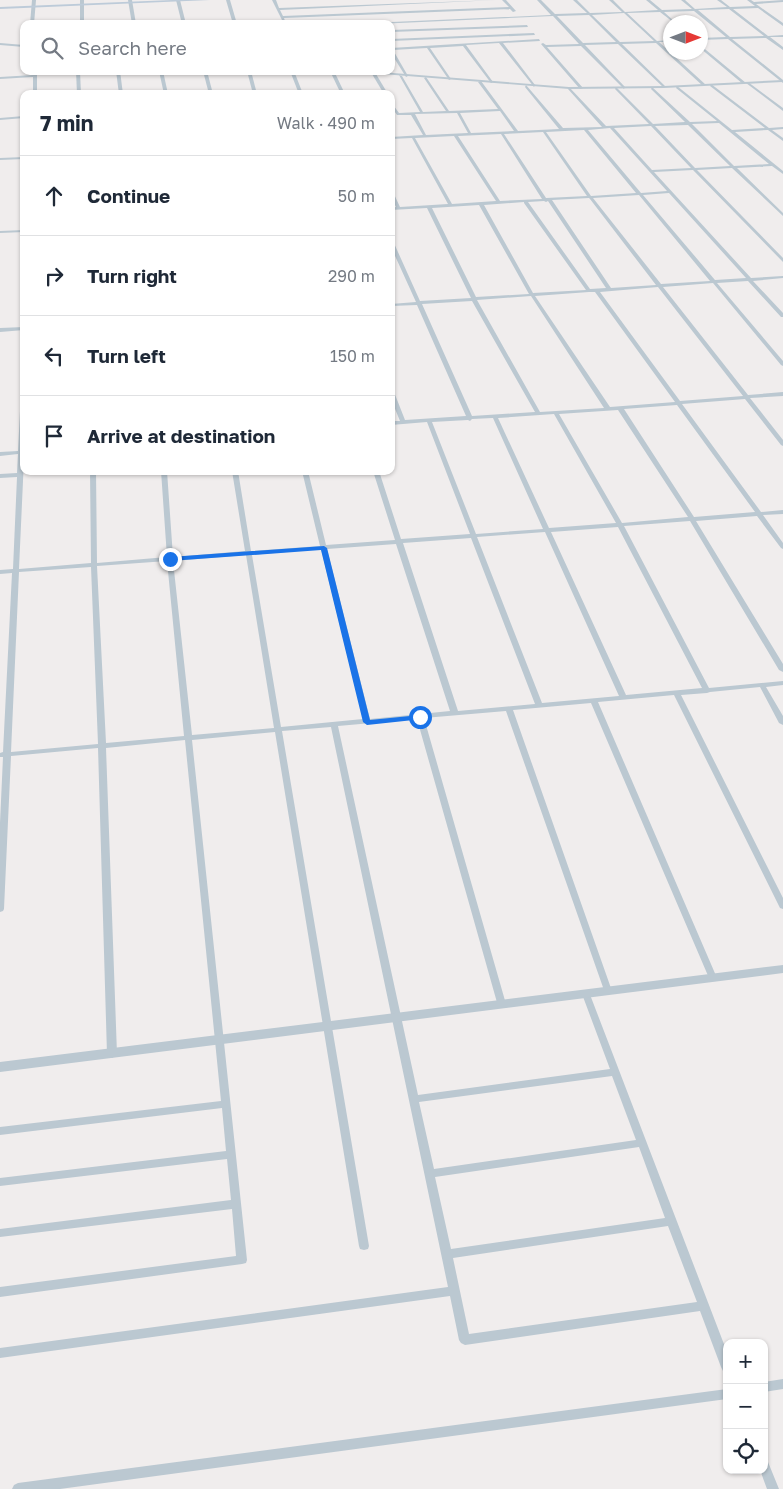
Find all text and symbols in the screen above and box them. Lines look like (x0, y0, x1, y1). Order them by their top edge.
north arrow (663, 15, 708, 60)
search box (20, 20, 395, 75)
icon: search (38, 34, 66, 62)
text: Search here (78, 36, 187, 59)
text: 7 min (40, 110, 94, 136)
text: Walk · 490 m (277, 113, 375, 133)
icon: ahead (40, 182, 68, 210)
text: Continue (87, 184, 170, 207)
text: 50 m (338, 186, 375, 206)
icon: right (40, 262, 68, 290)
text: Turn right (87, 264, 177, 287)
text: 290 m (328, 266, 375, 286)
icon: left (40, 342, 68, 370)
text: Turn left (87, 344, 166, 367)
text: 150 m (330, 346, 375, 366)
icon: arrive (40, 422, 68, 450)
text: Arrive at destination (87, 424, 275, 447)
route end (159, 548, 182, 571)
route start (409, 706, 432, 729)
map controls (723, 1339, 768, 1474)
button: + (723, 1339, 768, 1384)
button: − (723, 1384, 768, 1429)
button: locate (723, 1429, 768, 1474)

